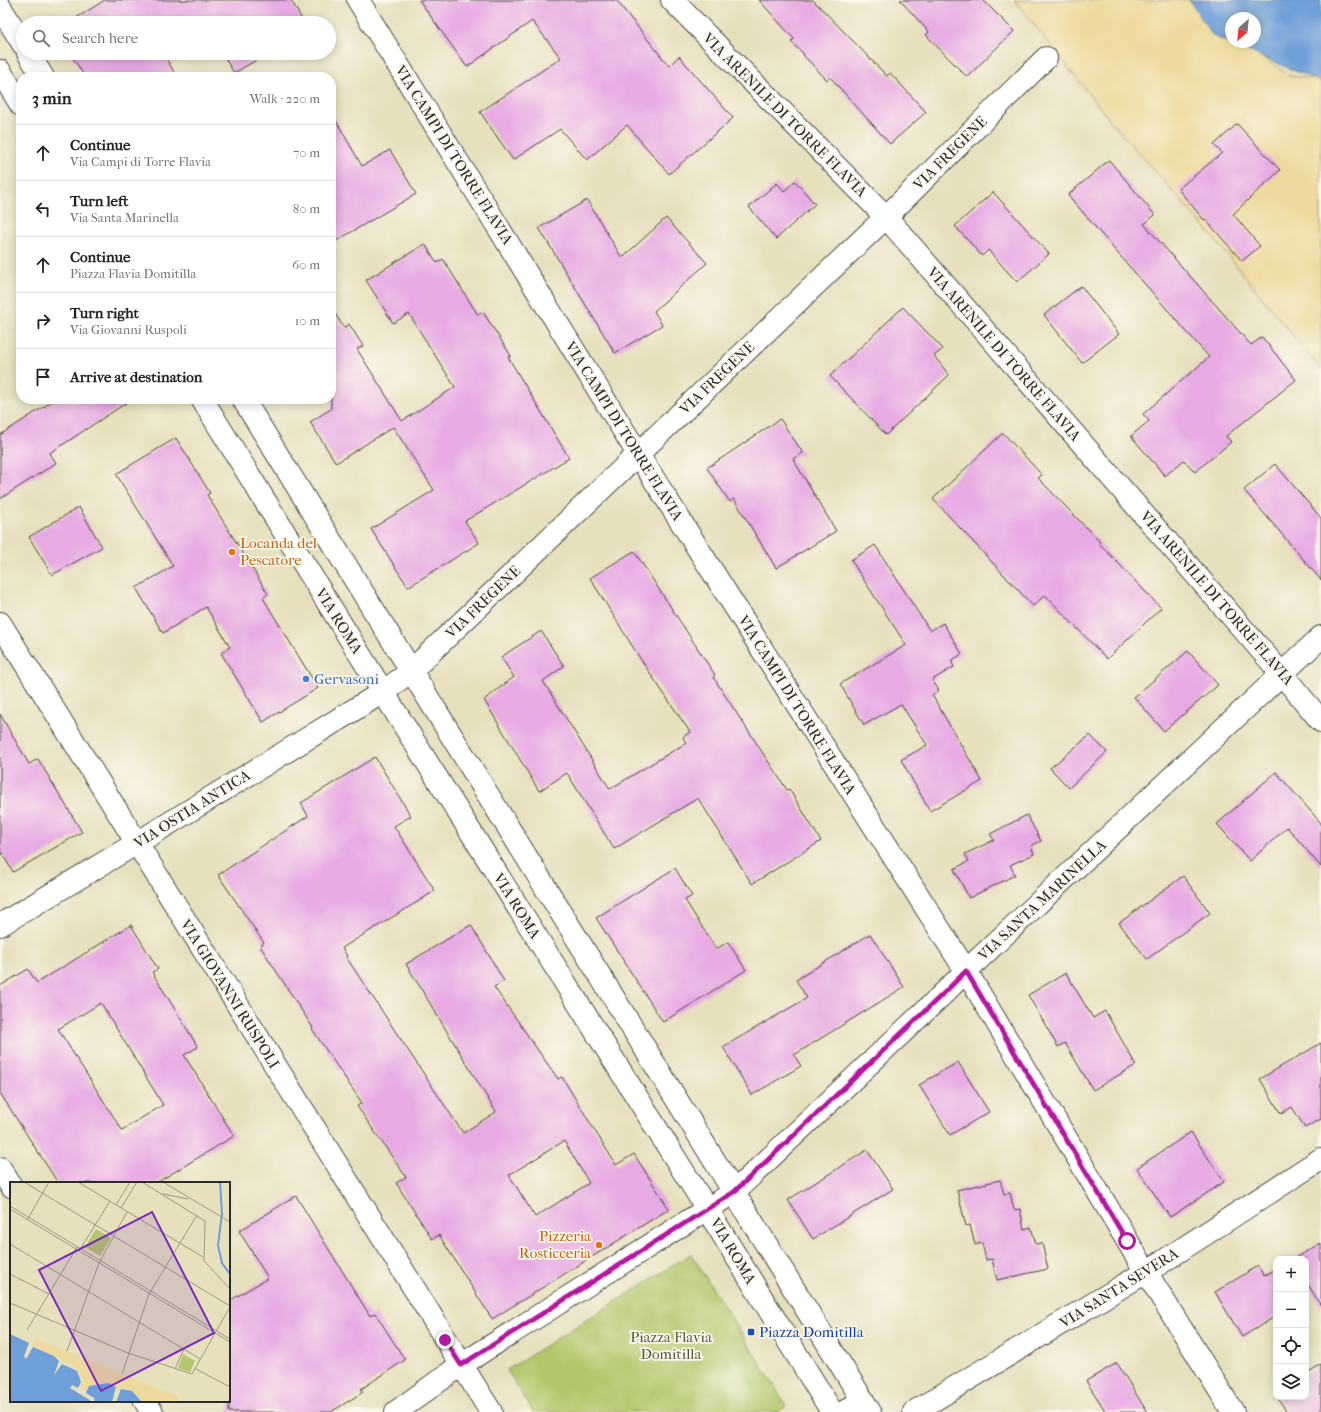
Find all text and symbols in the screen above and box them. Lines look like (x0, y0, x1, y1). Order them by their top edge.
north arrow (1225, 12, 1261, 48)
search box (16, 16, 336, 60)
icon: search (30, 27, 52, 49)
street label: VIA ARENILE DI TORRE FLAVIA (698, 28, 871, 201)
text: Search here (62, 29, 138, 47)
street label: VIA CAMPI DI TORRE FLAVIA (391, 61, 517, 248)
text: 3 min (32, 88, 72, 108)
text: Walk · 220 m (249, 91, 320, 106)
street label: VIA FREGENE (909, 112, 991, 194)
text: Continue (70, 136, 130, 154)
icon: ahead (32, 142, 54, 164)
text: 70 m (293, 145, 320, 160)
text: Via Campi di Torre Flavia (70, 154, 211, 169)
text: Turn left (70, 192, 128, 210)
icon: left (32, 198, 54, 220)
text: 80 m (293, 201, 320, 216)
text: Via Santa Marinella (70, 210, 179, 225)
text: Continue (70, 248, 130, 266)
icon: ahead (32, 254, 54, 276)
text: 60 m (292, 257, 320, 272)
street label: VIA ARENILE DI TORRE FLAVIA (923, 263, 1085, 445)
text: Piazza Flavia Domitilla (70, 266, 196, 281)
text: Turn right (70, 304, 139, 322)
icon: right (32, 310, 54, 332)
text: 10 m (295, 313, 320, 328)
text: Via Giovanni Ruspoli (70, 322, 187, 337)
street label: VIA CAMPI DI TORRE FLAVIA (561, 337, 687, 524)
street label: VIA FREGENE (675, 338, 758, 419)
icon: arrive (32, 366, 54, 388)
text: Arrive at destination (70, 368, 202, 386)
street label: VIA ARENILE DI TORRE FLAVIA (1136, 507, 1298, 689)
place label: Locanda del Pescatore (240, 534, 317, 569)
marker: Locanda del Pescatore (227, 547, 237, 557)
street label: VIA FREGENE (441, 562, 524, 643)
street label: VIA ROMA (311, 584, 366, 657)
street label: VIA CAMPI DI TORRE FLAVIA (734, 611, 860, 798)
place label: Gervasoni (314, 670, 379, 688)
marker: Gervasoni (301, 674, 311, 684)
street label: VIA OSTIA ANTICA (130, 766, 254, 853)
street label: VIA SANTA MARINELLA (973, 836, 1110, 965)
street label: VIA ROMA (489, 869, 544, 942)
street label: VIA GIOVANNI RUSPOLI (176, 915, 283, 1072)
inset map (10, 1182, 230, 1402)
street label: VIA ROMA (706, 1214, 760, 1288)
place label: Pizzeria Rosticceria (519, 1227, 592, 1262)
route start (1118, 1232, 1136, 1250)
marker: Pizzeria Rosticceria (594, 1240, 604, 1250)
street label: VIA SANTA SEVERA (1055, 1244, 1182, 1332)
map controls (1273, 1256, 1309, 1400)
button: + (1273, 1256, 1309, 1292)
button: − (1273, 1292, 1309, 1328)
place label: Piazza Domitilla (759, 1323, 865, 1341)
marker: Piazza Domitilla (746, 1327, 756, 1337)
park label: Piazza Flavia Domitilla (630, 1328, 713, 1363)
button: locate (1273, 1328, 1309, 1364)
route end (436, 1331, 454, 1349)
button: layers (1273, 1364, 1309, 1400)

